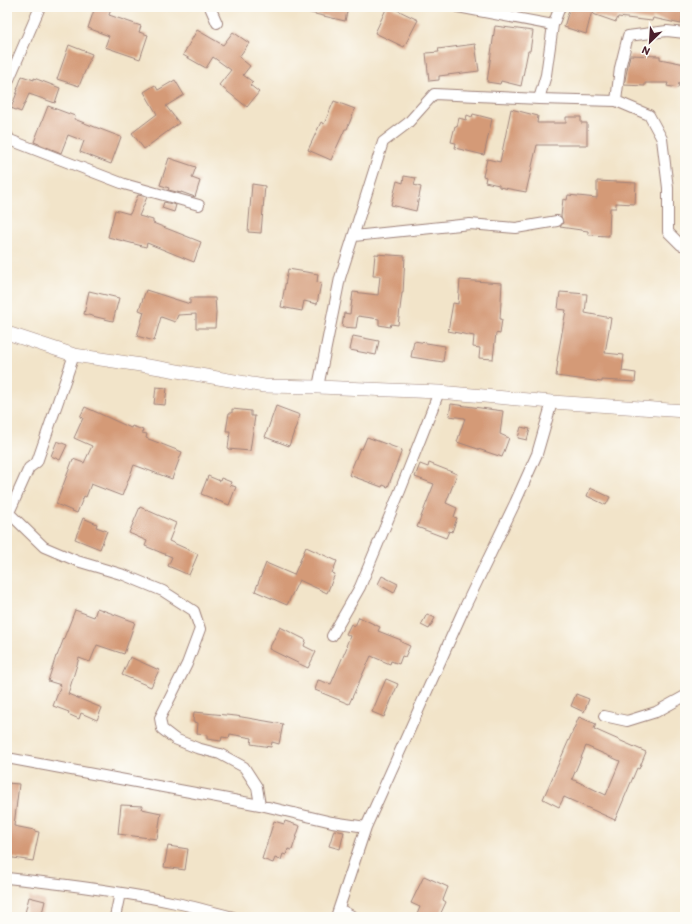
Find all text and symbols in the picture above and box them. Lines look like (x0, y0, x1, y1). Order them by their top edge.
north arrow (630, 22, 670, 62)
text: N (640, 43, 652, 58)

